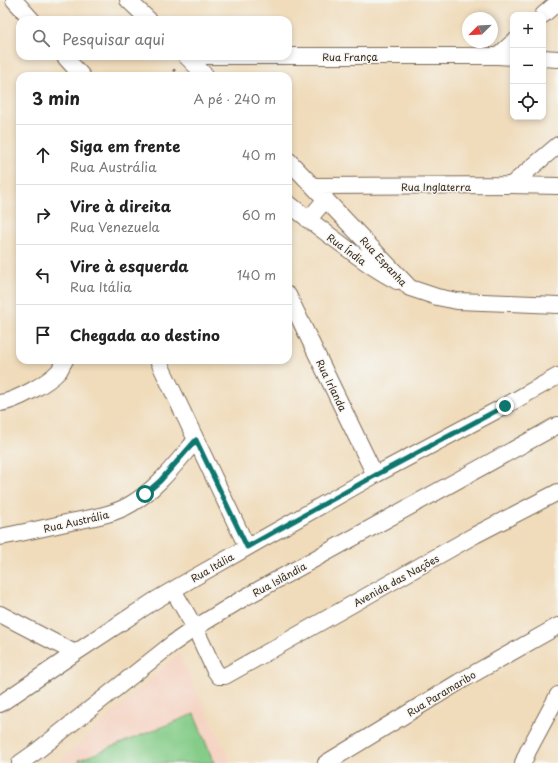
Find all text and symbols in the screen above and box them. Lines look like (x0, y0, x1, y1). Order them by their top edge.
north arrow (462, 12, 498, 48)
map controls (510, 12, 546, 120)
button: + (510, 12, 546, 48)
search box (16, 16, 292, 60)
icon: search (30, 27, 52, 49)
text: Pesquisar aqui (62, 27, 165, 50)
button: − (510, 48, 546, 84)
street label: Rua França (322, 49, 379, 64)
button: locate (510, 84, 546, 120)
text: 3 min (32, 85, 80, 111)
text: A pé · 240 m (193, 89, 276, 108)
text: Siga em frente (70, 134, 180, 157)
icon: ahead (32, 144, 54, 166)
text: 40 m (242, 145, 276, 164)
text: Rua Austrália (70, 157, 157, 176)
street label: Rua Inglaterra (401, 179, 472, 194)
text: Vire à direita (70, 194, 171, 217)
icon: right (32, 204, 54, 226)
text: 60 m (242, 205, 276, 224)
text: Rua Venezuela (70, 217, 160, 236)
street label: Rua Índia (324, 230, 370, 269)
street label: Rua Espanha (357, 233, 412, 290)
text: Vire à esquerda (70, 254, 189, 277)
icon: left (32, 264, 54, 286)
text: 140 m (237, 265, 276, 284)
text: Rua Itália (70, 277, 132, 296)
text: Chegada ao destino (70, 323, 220, 346)
icon: arrive (32, 324, 54, 346)
street label: Rua Irlanda (313, 357, 351, 414)
route end (496, 397, 514, 415)
route start (136, 485, 154, 503)
street label: Rua Austrália (42, 506, 111, 536)
street label: Rua Itália (188, 548, 237, 585)
street label: Avenida das Nações (350, 550, 442, 610)
street label: Rua Islândia (249, 558, 309, 600)
street label: Rua Paramaribo (404, 666, 479, 719)

